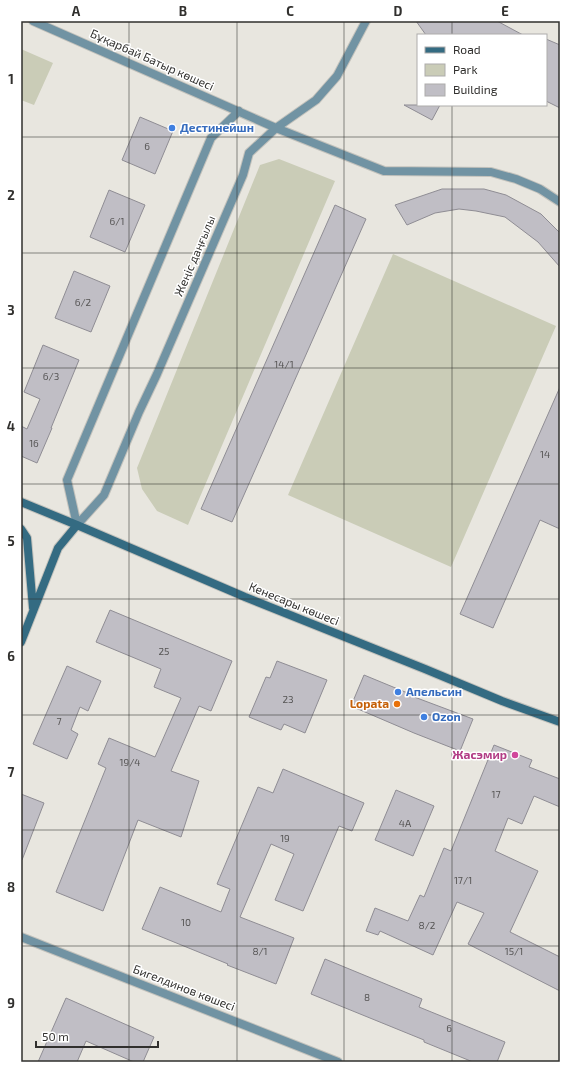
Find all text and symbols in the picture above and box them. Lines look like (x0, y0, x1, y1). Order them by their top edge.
text: A (72, 3, 81, 19)
text: B (179, 3, 187, 19)
text: C (286, 3, 294, 19)
text: D (394, 3, 403, 19)
text: E (501, 3, 509, 19)
street label: Бұқарбай Батыр көшесі (88, 25, 216, 93)
legend (417, 34, 547, 106)
text: Road (453, 42, 481, 56)
text: Park (453, 62, 478, 76)
text: 1 (8, 71, 14, 87)
text: Building (453, 82, 498, 96)
place label: Дестинейшн (180, 120, 254, 134)
marker: Дестинейшн (167, 123, 177, 133)
house number: 6 (144, 140, 150, 152)
text: 2 (7, 187, 15, 203)
street label: Жеңіс даңғылы (171, 213, 217, 298)
house number: 6/1 (110, 215, 124, 227)
house number: 6/2 (75, 296, 92, 308)
text: 3 (7, 302, 15, 318)
house number: 14/1 (274, 358, 294, 370)
house number: 6/3 (43, 370, 59, 382)
text: 4 (7, 418, 15, 434)
house number: 16 (29, 437, 39, 449)
house number: 14 (540, 448, 550, 460)
text: 5 (7, 533, 15, 549)
street label: Кенесары көшесі (247, 579, 342, 628)
house number: 25 (159, 645, 169, 657)
text: 6 (7, 648, 15, 664)
place label: Апельсин (406, 684, 462, 698)
marker: Апельсин (393, 687, 403, 697)
house number: 23 (282, 693, 294, 705)
place label: Lopata (350, 696, 389, 710)
marker: Lopata (392, 699, 402, 709)
place label: Ozon (432, 709, 461, 723)
marker: Ozon (419, 712, 429, 722)
house number: 7 (56, 715, 62, 727)
place label: Жасэмир (452, 747, 507, 761)
marker: Жасэмир (510, 750, 520, 760)
house number: 19/4 (119, 756, 141, 768)
text: 7 (8, 764, 15, 780)
house number: 17 (491, 788, 501, 800)
house number: 4А (399, 817, 412, 829)
house number: 19 (280, 832, 290, 844)
house number: 17/1 (454, 874, 472, 886)
text: 8 (7, 879, 15, 895)
house number: 10 (181, 916, 191, 928)
house number: 8/2 (419, 919, 436, 931)
house number: 8/1 (252, 945, 268, 957)
house number: 15/1 (505, 945, 523, 957)
street label: Бигелдинов көшесі (131, 961, 237, 1013)
house number: 8 (364, 991, 370, 1003)
text: 9 (7, 995, 15, 1011)
house number: 6 (446, 1022, 452, 1034)
scale bar (36, 1023, 158, 1049)
text: 50 m (42, 1029, 69, 1043)

